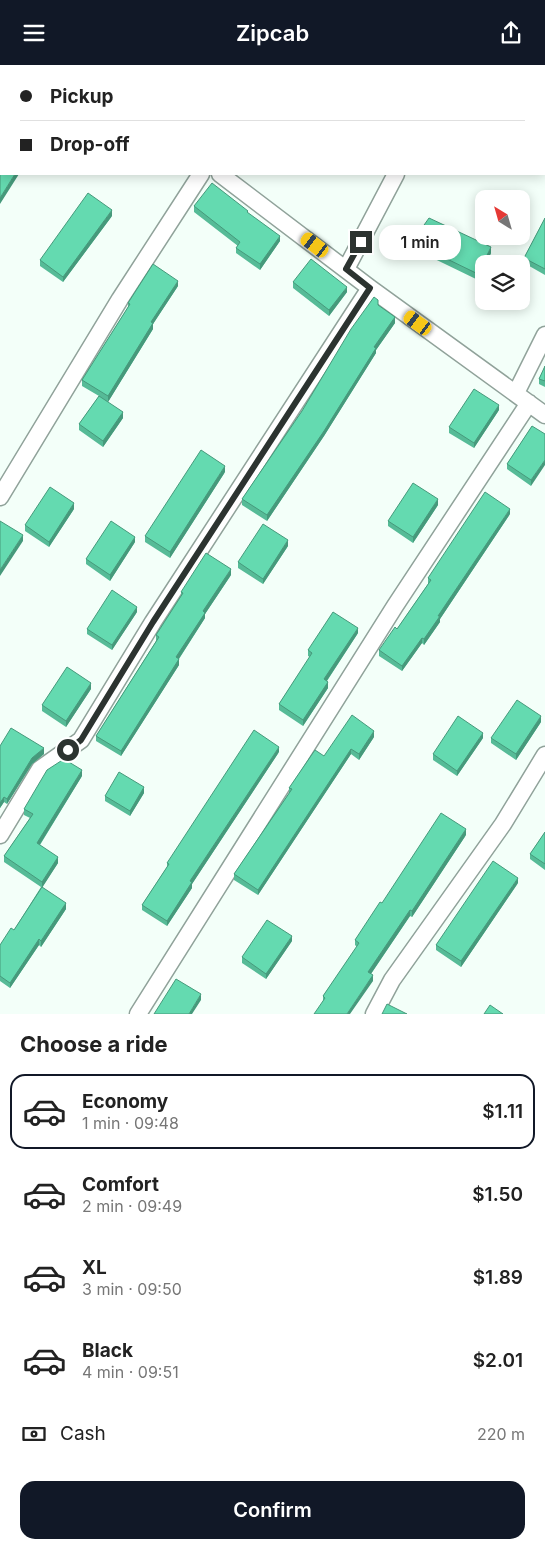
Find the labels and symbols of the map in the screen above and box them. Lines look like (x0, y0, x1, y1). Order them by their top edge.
north arrow (475, 190, 530, 245)
callout: 1 min (378, 225, 461, 259)
car (298, 230, 331, 260)
route end (350, 231, 372, 253)
car (401, 308, 434, 338)
route start (57, 739, 79, 761)

